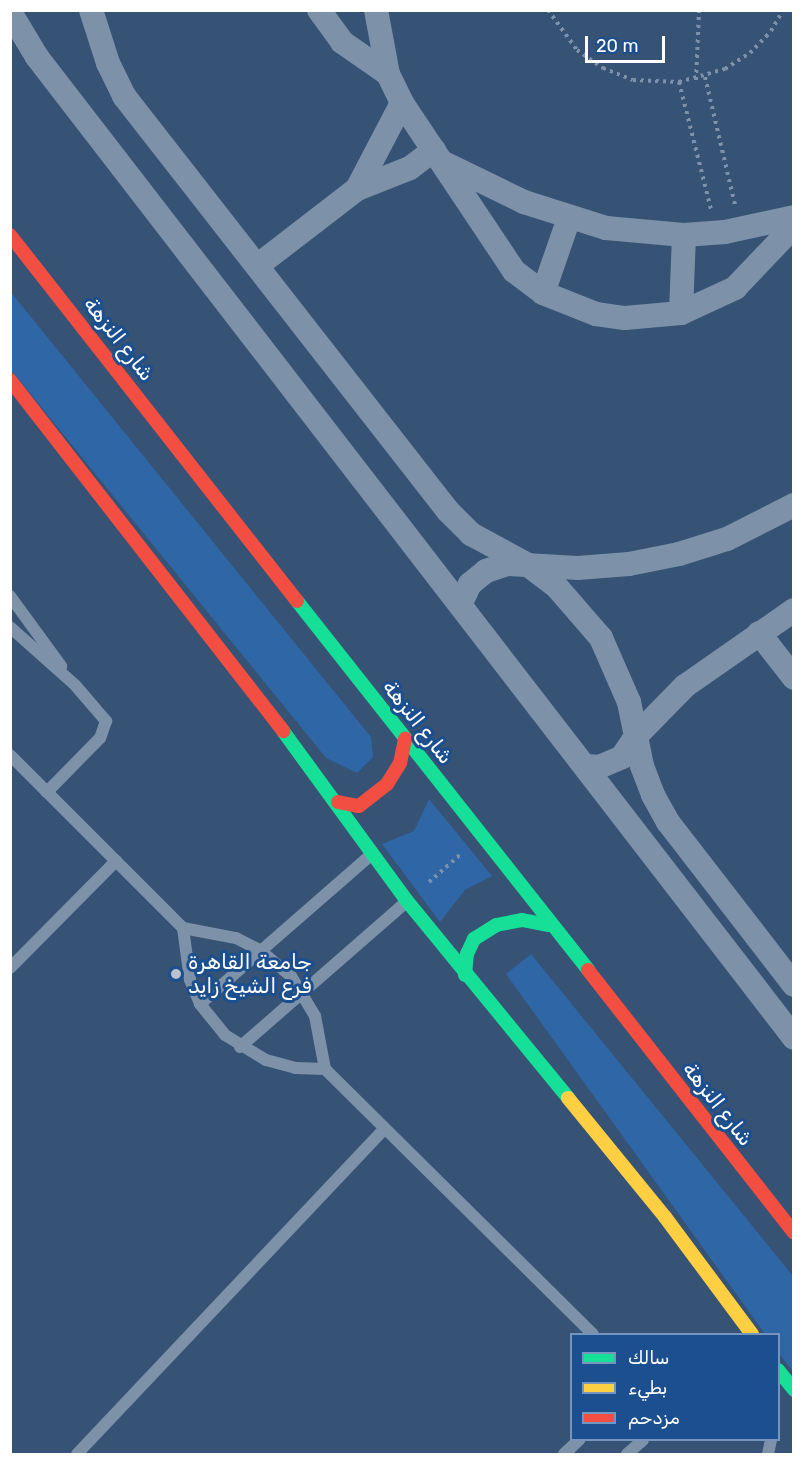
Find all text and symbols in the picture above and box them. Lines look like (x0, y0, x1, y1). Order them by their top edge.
scale bar (588, 24, 668, 62)
text: 20 m (596, 35, 638, 57)
street label: شارع النزهة (78, 292, 160, 386)
street label: شارع النزهة (377, 675, 459, 769)
place label: جامعة القاهرة فرع الشيخ زايد (188, 949, 312, 999)
marker: جامعة القاهرة فرع الشيخ زايد (169, 967, 183, 981)
street label: شارع النزهة (677, 1057, 759, 1151)
legend (570, 1333, 780, 1441)
text: سالك (628, 1347, 669, 1369)
text: بطيء (628, 1377, 667, 1399)
text: مزدحم (628, 1407, 680, 1429)

